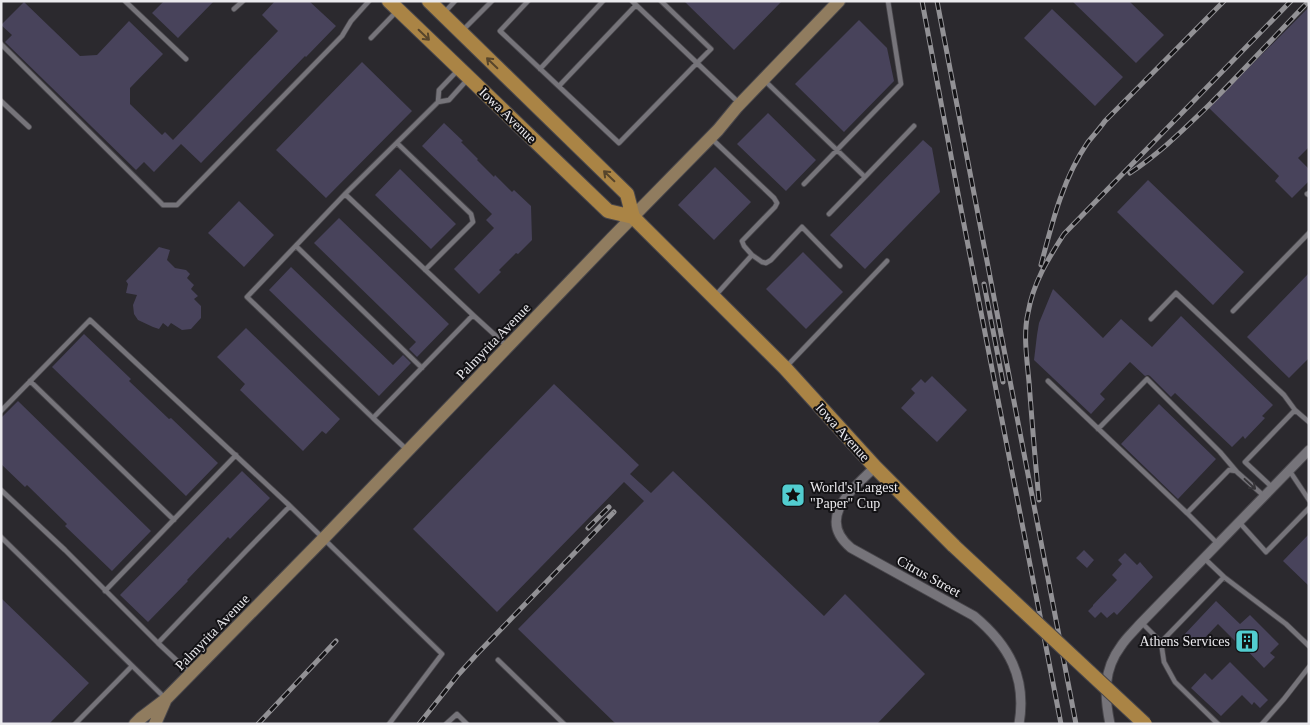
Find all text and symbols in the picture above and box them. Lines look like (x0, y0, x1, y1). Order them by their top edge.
one-way arrow (418, 29, 430, 41)
one-way arrow (486, 57, 499, 69)
street label: Iowa Avenue (476, 85, 539, 146)
one-way arrow (603, 170, 615, 182)
street label: Palmyrita Avenue (453, 300, 533, 382)
street label: Iowa Avenue (813, 400, 873, 465)
one-way arrow (1244, 478, 1257, 490)
place label: World's Largest "Paper" Cup (810, 480, 898, 511)
place icon: World's Largest "Paper" Cup (780, 482, 806, 508)
street label: Citrus Street (894, 553, 963, 600)
street label: Palmyrita Avenue (172, 591, 252, 673)
building icon: Athens Services (1234, 628, 1260, 654)
place label: Athens Services (1139, 634, 1230, 649)

